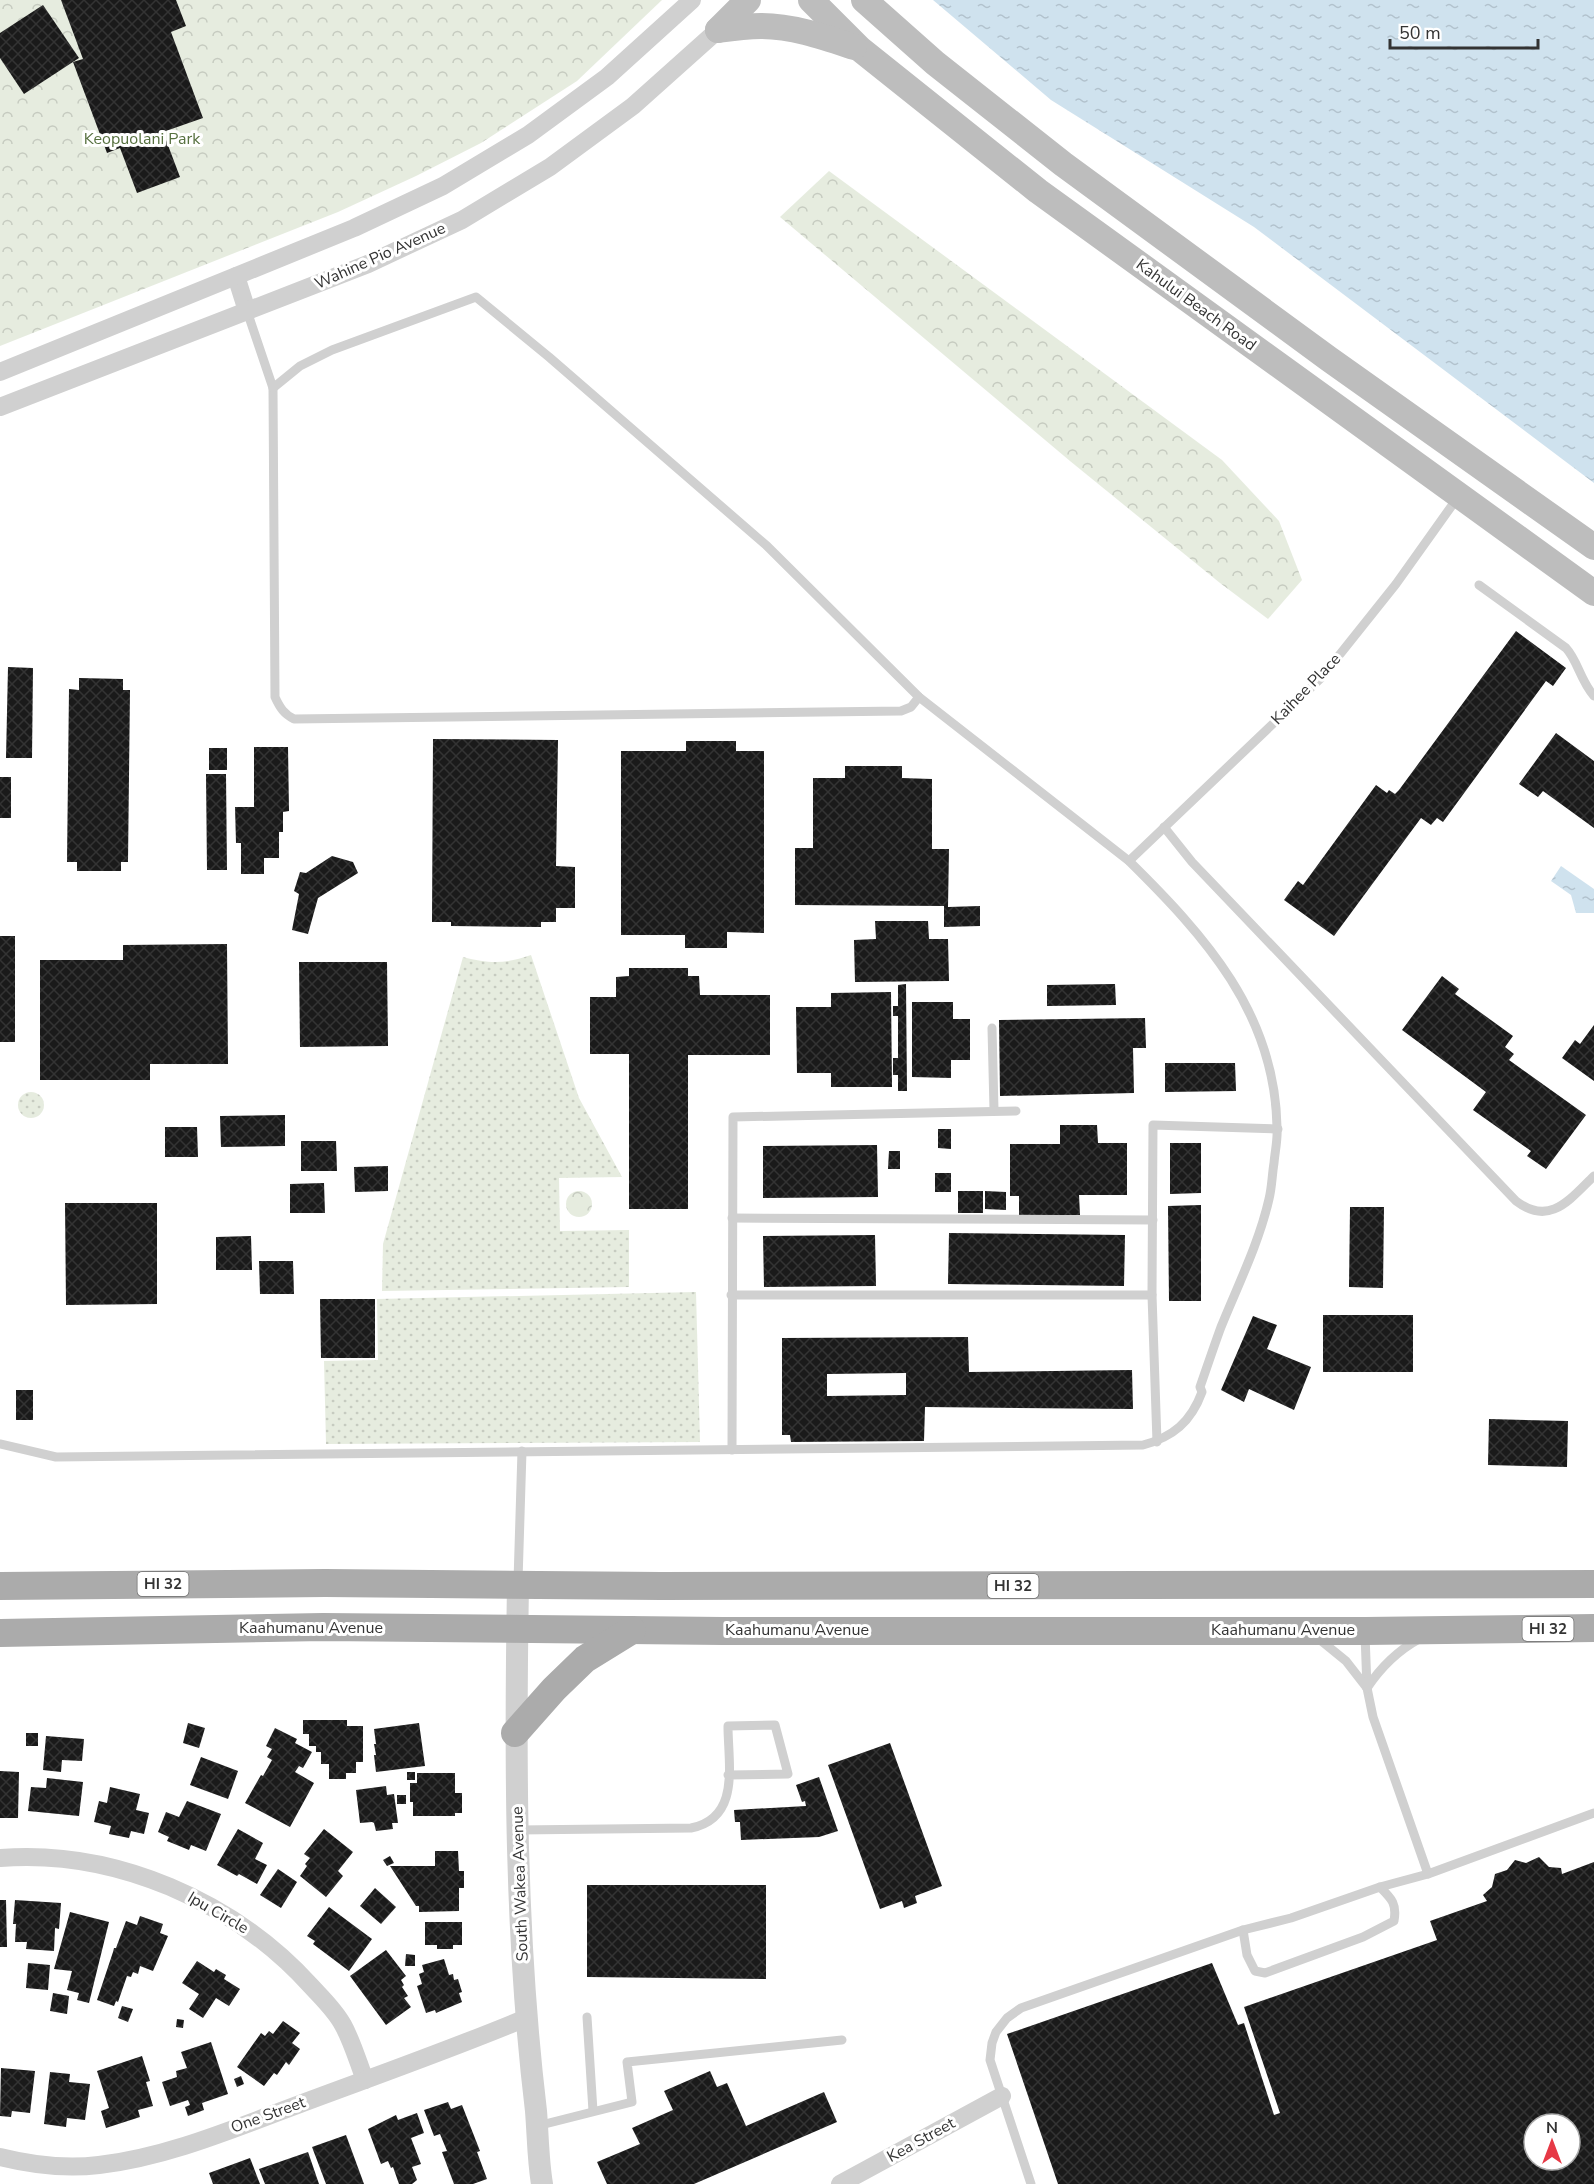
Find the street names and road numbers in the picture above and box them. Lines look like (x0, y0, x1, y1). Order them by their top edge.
street label: Wahine Pio Avenue (311, 217, 449, 295)
street label: Kahului Beach Road (1131, 254, 1261, 356)
street label: Kaihee Place (1266, 648, 1346, 730)
road number: HI 32 (138, 1572, 188, 1596)
road number: HI 32 (988, 1574, 1038, 1598)
street label: Kaahumanu Avenue (239, 1617, 383, 1639)
road number: HI 32 (1522, 1617, 1574, 1641)
street label: Kaahumanu Avenue (725, 1619, 869, 1641)
street label: Kaahumanu Avenue (1211, 1619, 1355, 1641)
street label: South Wakea Avenue (506, 1806, 534, 1962)
street label: Ipu Circle (183, 1887, 253, 1939)
street label: One Street (228, 2091, 309, 2139)
street label: Kea Street (883, 2112, 959, 2168)

